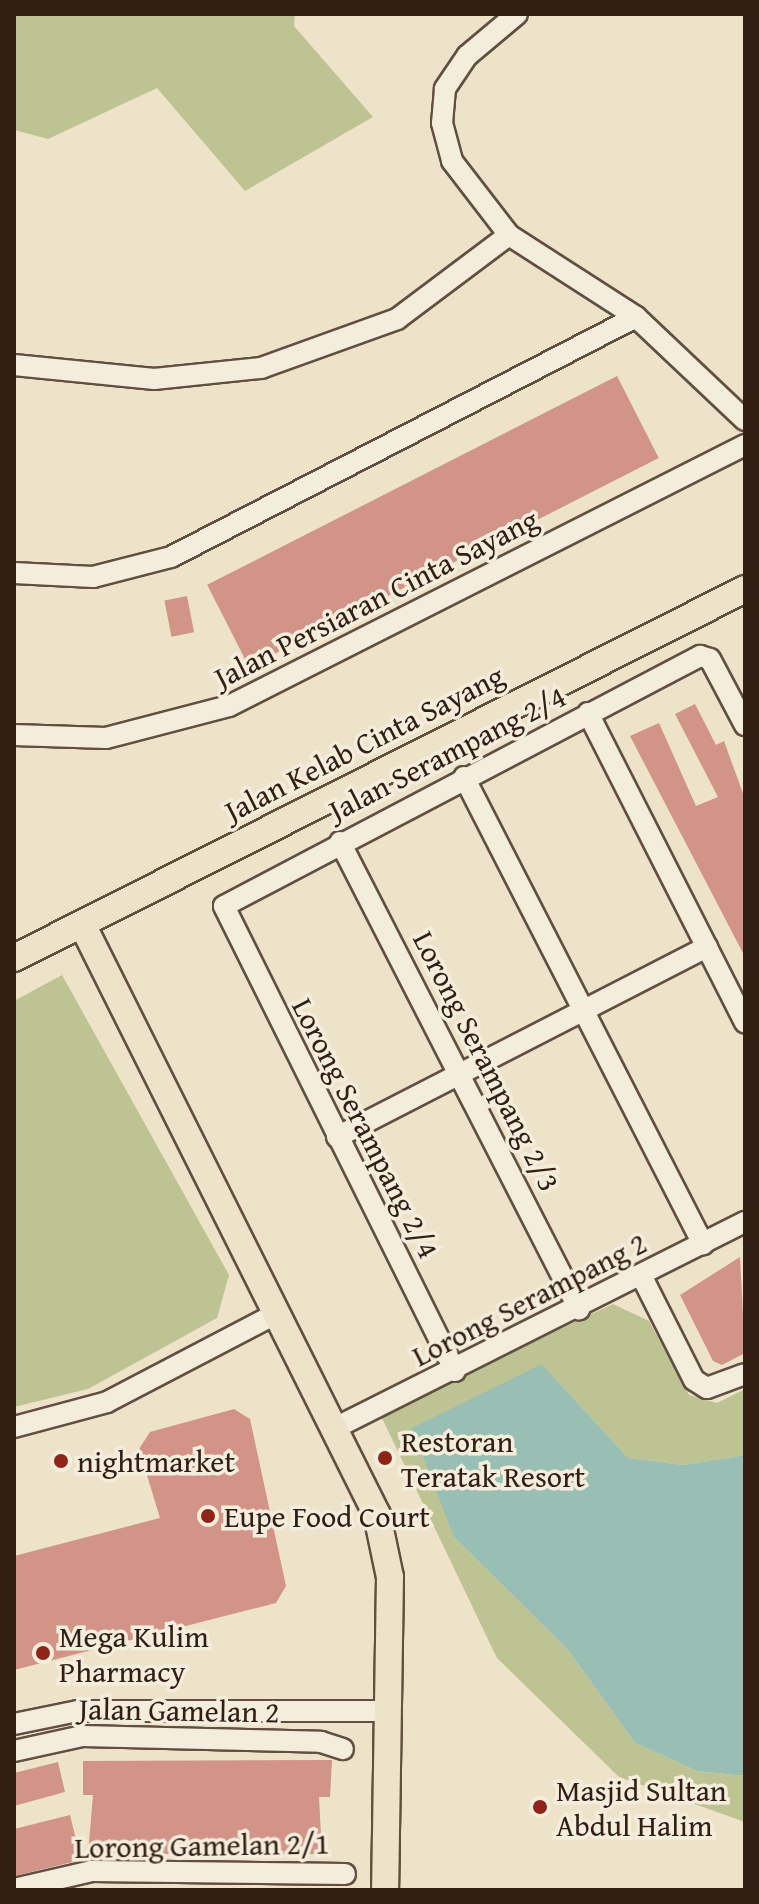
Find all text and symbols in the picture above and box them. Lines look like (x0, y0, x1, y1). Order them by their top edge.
street label: Jalan Persiaran Cinta Sayang (208, 501, 544, 695)
street label: Jalan Kelab Cinta Sayang (218, 657, 510, 829)
street label: Jalan Serampang 2/4 (323, 678, 571, 828)
street label: Lorong Serampang 2/3 (406, 925, 568, 1197)
street label: Lorong Serampang 2/4 (285, 992, 447, 1264)
street label: Lorong Serampang 2 (406, 1224, 652, 1374)
place label: Restoran Teratak Resort (401, 1423, 585, 1494)
place label: nightmarket (77, 1443, 235, 1479)
marker: Restoran Teratak Resort (376, 1449, 394, 1467)
marker: nightmarket (52, 1452, 70, 1470)
place label: Eupe Food Court (224, 1498, 430, 1534)
marker: Eupe Food Court (199, 1507, 217, 1525)
place label: Mega Kulim Pharmacy (59, 1618, 209, 1688)
marker: Mega Kulim Pharmacy (34, 1644, 52, 1662)
street label: Jalan Gamelan 2 (78, 1690, 280, 1730)
place label: Masjid Sultan Abdul Halim (556, 1772, 727, 1842)
marker: Masjid Sultan Abdul Halim (531, 1798, 549, 1816)
street label: Lorong Gamelan 2/1 (74, 1825, 330, 1865)

